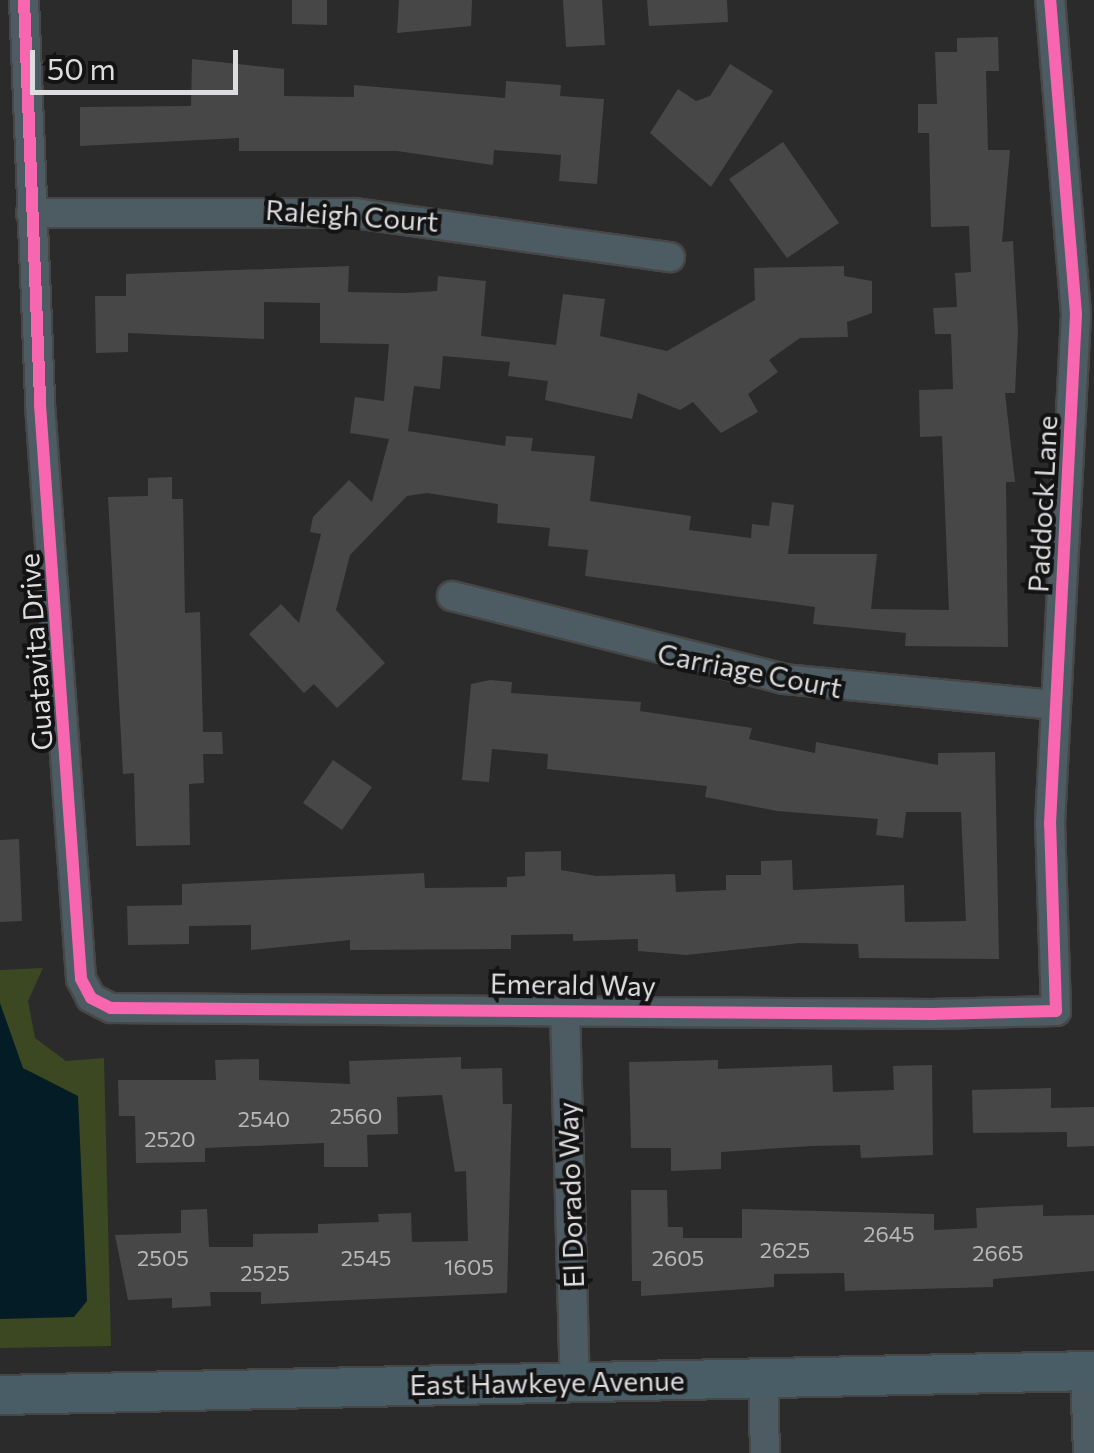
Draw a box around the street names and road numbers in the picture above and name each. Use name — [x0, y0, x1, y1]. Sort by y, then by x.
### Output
street label: Raleigh Court — [264, 192, 440, 238]
street label: Paddock Lane — [1021, 415, 1063, 593]
street label: Guatavita Drive — [11, 552, 59, 752]
street label: Carriage Court — [655, 636, 845, 704]
street label: Emerald Way — [490, 966, 656, 1002]
street label: El Dorado Way — [550, 1101, 590, 1289]
street label: East Hawkeye Avenue — [409, 1363, 685, 1401]

